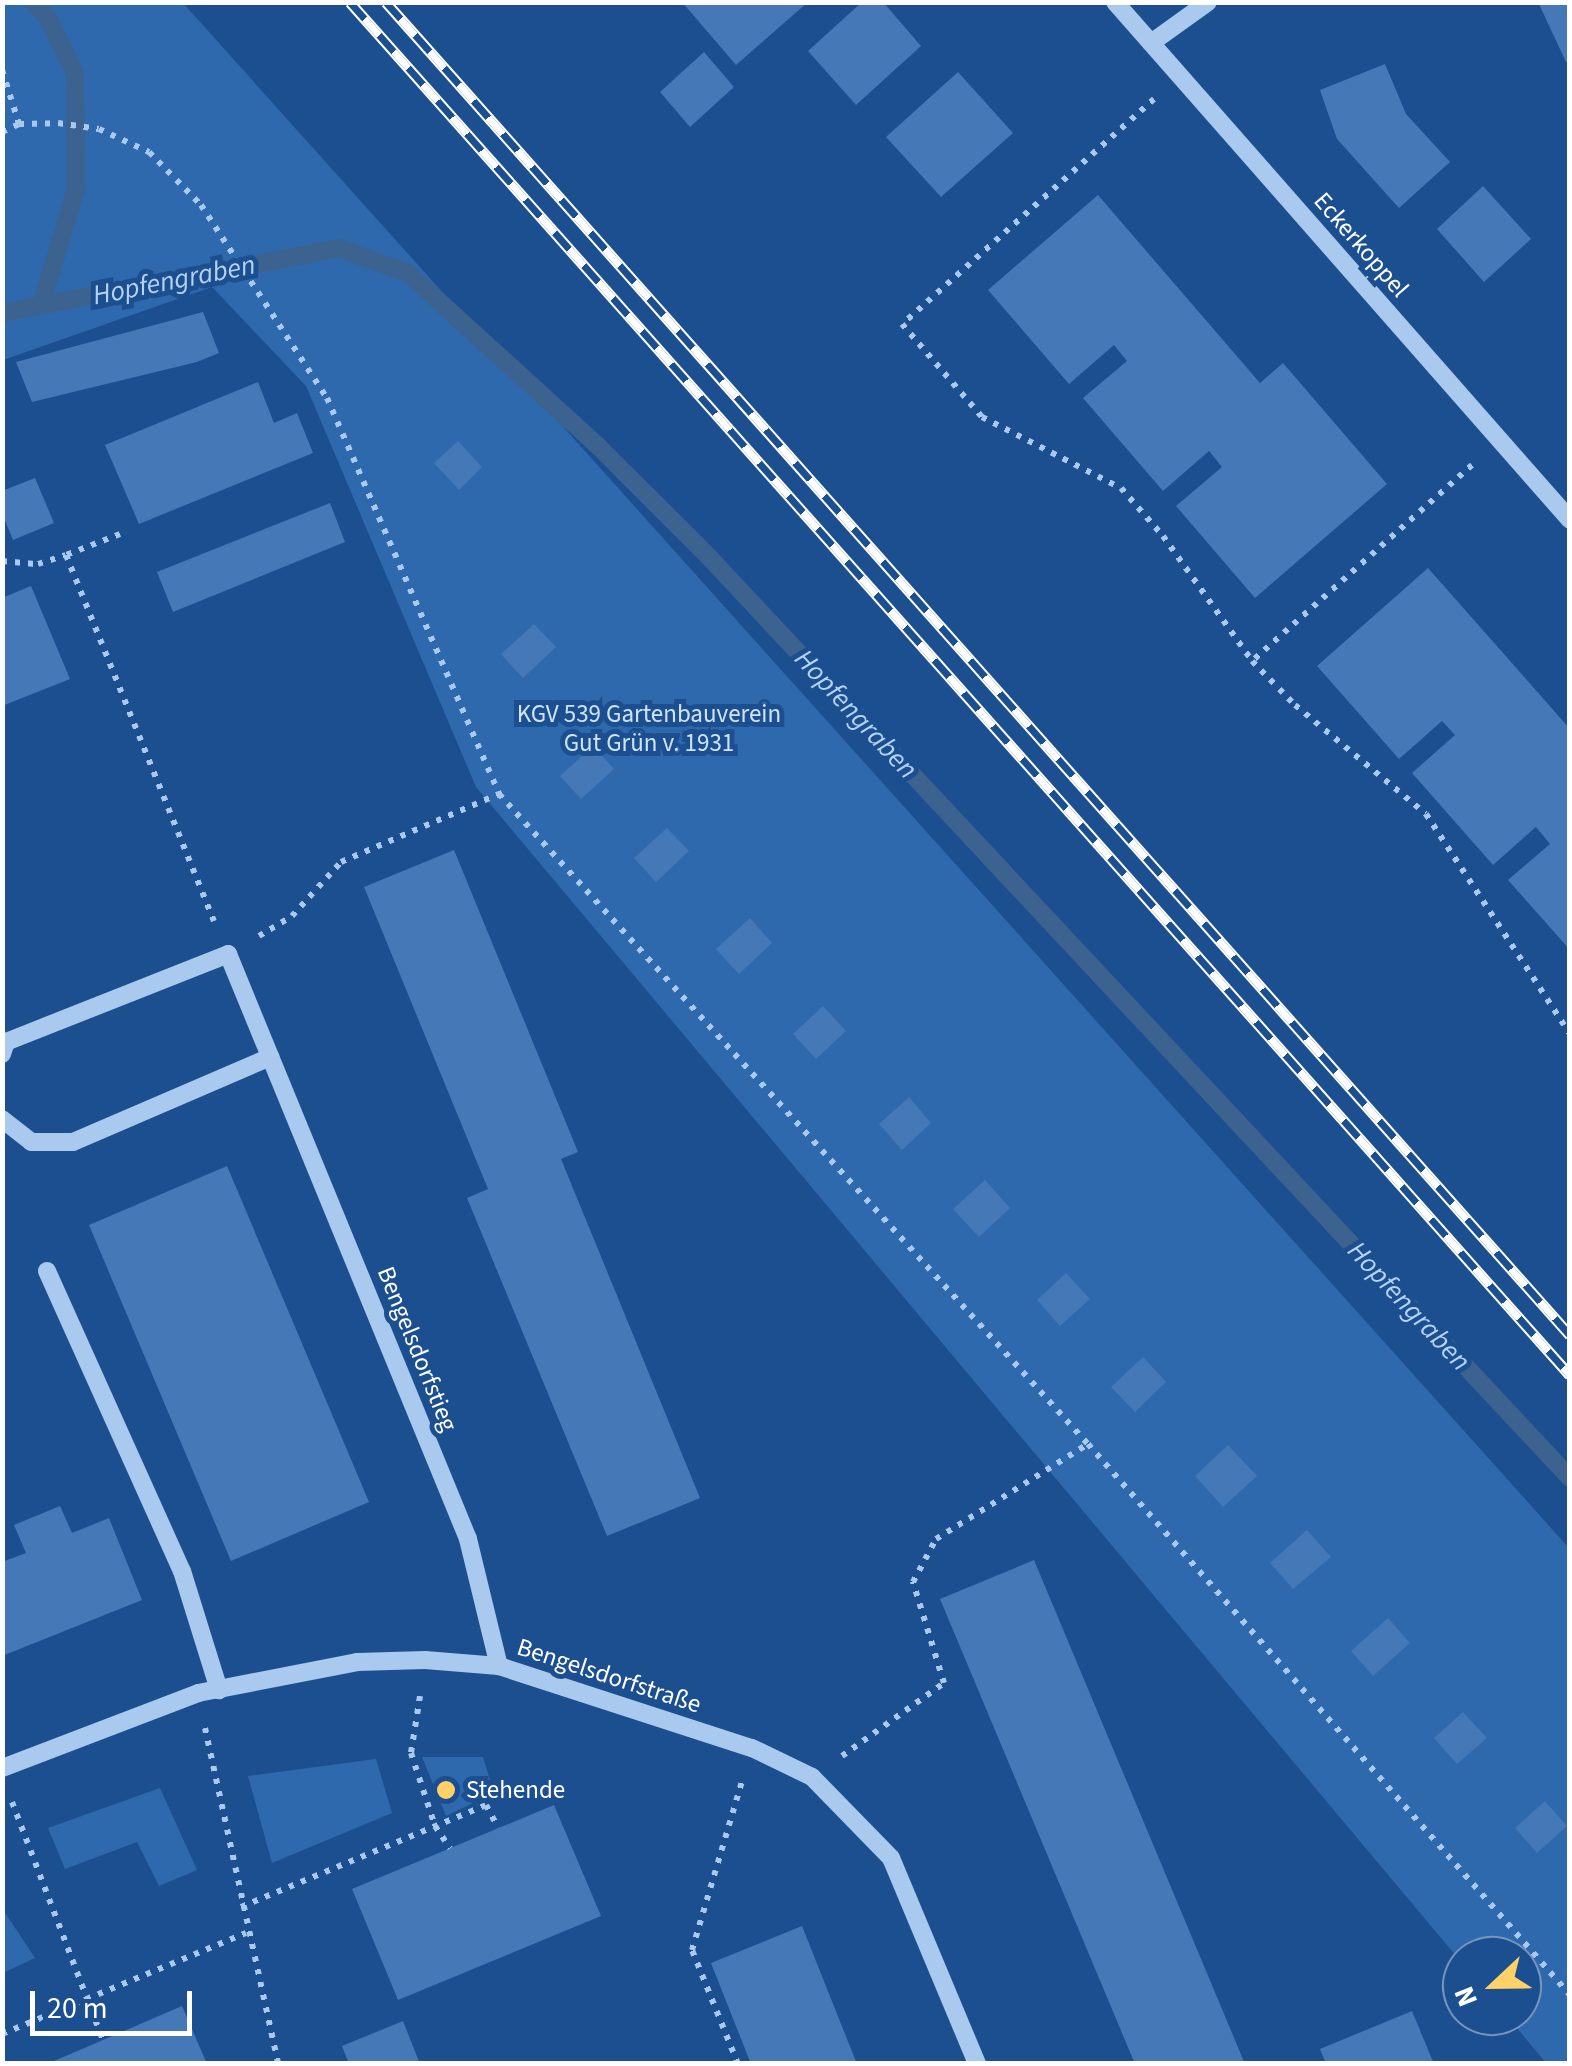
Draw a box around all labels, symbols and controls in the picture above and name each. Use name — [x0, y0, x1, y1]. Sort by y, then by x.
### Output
street label: Eckerkoppel — [1307, 186, 1415, 304]
water label: Hopfengraben — [90, 248, 258, 312]
water label: Hopfengraben — [787, 642, 925, 786]
park label: KGV 539 Gartenbauverein Gut Grün v. 1931 — [517, 700, 781, 759]
water label: Hopfengraben — [1340, 1234, 1478, 1378]
street label: Bengelsdorfstieg — [370, 1262, 464, 1436]
street label: Bengelsdorfstraße — [513, 1632, 705, 1720]
place label: Stehende — [466, 1775, 565, 1805]
marker: Stehende — [435, 1779, 457, 1801]
north arrow — [1442, 1936, 1542, 2036]
scale bar — [35, 1971, 198, 2033]
text: N — [1444, 1980, 1488, 2013]
text: 20 m — [47, 1987, 108, 2030]

